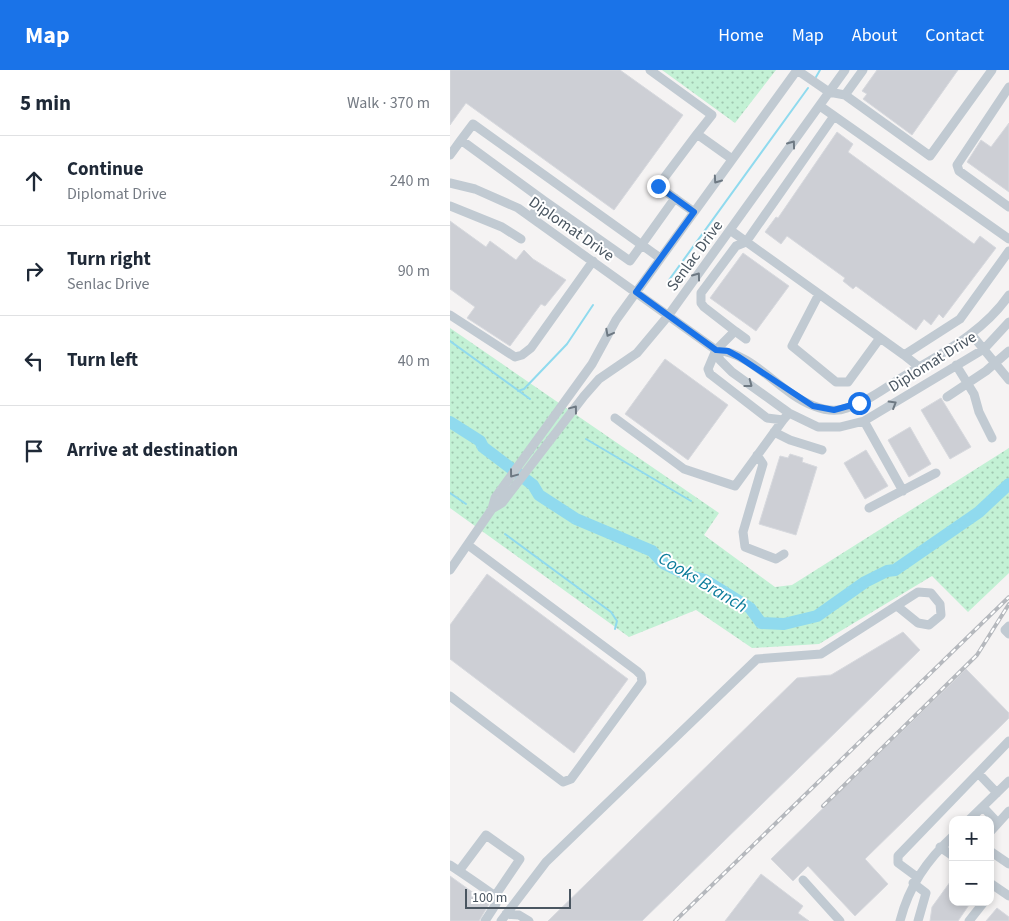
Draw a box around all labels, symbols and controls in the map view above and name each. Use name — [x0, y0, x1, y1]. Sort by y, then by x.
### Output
text: Map — [25, 18, 70, 53]
text: Home — [718, 23, 764, 48]
text: Map — [792, 23, 824, 48]
text: About — [852, 23, 897, 48]
text: Contact — [925, 23, 984, 48]
text: 5 min — [20, 88, 71, 118]
text: Walk · 370 m — [347, 92, 430, 114]
one-way arrow — [786, 140, 795, 150]
text: Continue — [67, 156, 144, 183]
icon: ahead — [20, 167, 48, 195]
text: 240 m — [390, 170, 430, 192]
one-way arrow — [714, 174, 723, 184]
route end — [647, 175, 670, 198]
text: Diplomat Drive — [67, 183, 167, 205]
street label: Diplomat Drive — [524, 191, 619, 266]
street label: Senlac Drive — [662, 216, 728, 295]
text: Turn right — [67, 246, 151, 273]
icon: right — [20, 257, 48, 285]
text: 90 m — [398, 260, 430, 282]
text: Senlac Drive — [67, 273, 150, 295]
one-way arrow — [691, 273, 699, 282]
street label: Diplomat Drive — [884, 326, 981, 398]
one-way arrow — [605, 327, 615, 336]
icon: left — [20, 347, 48, 375]
text: Turn left — [67, 347, 138, 374]
text: 40 m — [398, 350, 430, 372]
one-way arrow — [743, 379, 752, 387]
route start — [848, 392, 871, 415]
one-way arrow — [888, 400, 897, 410]
one-way arrow — [568, 405, 577, 415]
icon: arrive — [20, 437, 48, 465]
text: Arrive at destination — [67, 437, 238, 464]
one-way arrow — [510, 468, 518, 477]
water label: Cooks Branch — [653, 546, 752, 619]
map controls — [949, 816, 994, 906]
button: + — [949, 816, 994, 861]
button: − — [949, 861, 994, 906]
scale bar — [465, 886, 571, 909]
text: 100 m — [472, 888, 507, 908]

